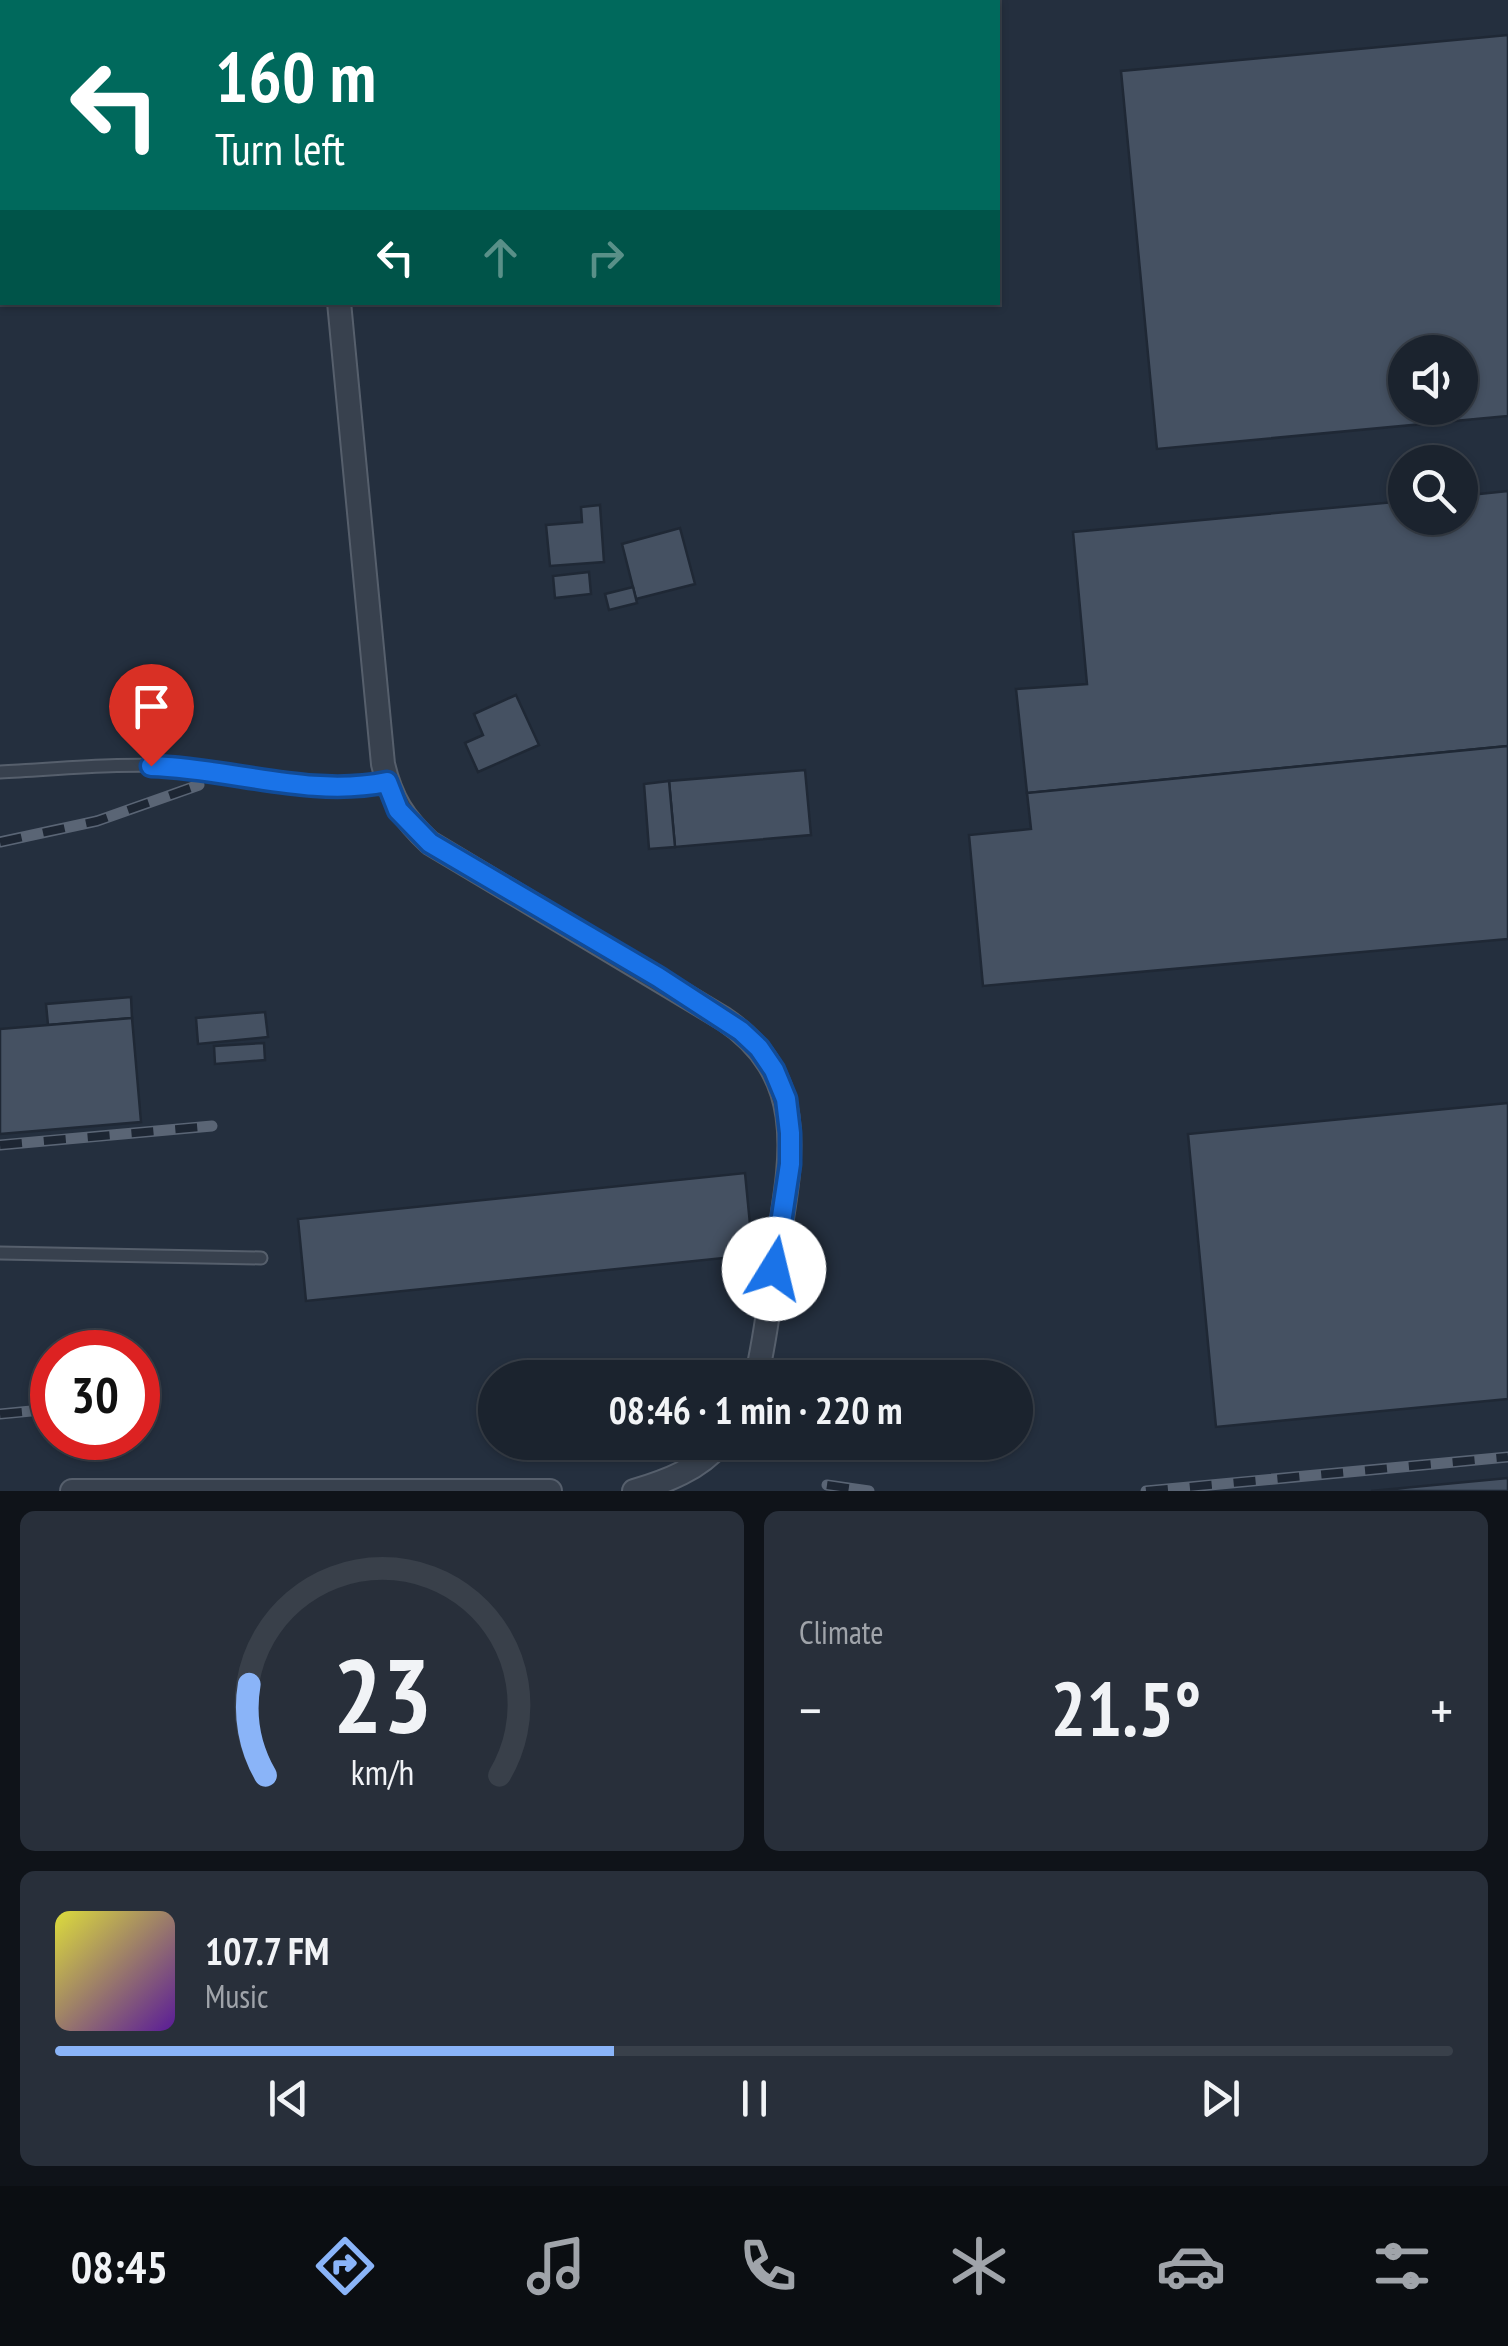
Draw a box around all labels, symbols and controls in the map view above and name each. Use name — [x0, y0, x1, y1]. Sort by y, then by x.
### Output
text: 160 m — [215, 31, 376, 121]
icon: left — [50, 40, 180, 170]
text: Turn left — [215, 119, 345, 177]
icon: left — [368, 230, 423, 285]
icon: ahead — [473, 230, 528, 285]
icon: right — [578, 230, 633, 285]
map controls — [1388, 335, 1478, 535]
button: sound — [1388, 335, 1478, 425]
button: search — [1388, 445, 1478, 535]
pin — [109, 664, 194, 767]
icon: arrive — [124, 679, 179, 734]
position arrow — [722, 1217, 826, 1321]
speed limit sign: 30 — [30, 1330, 160, 1460]
text: 08:46 · 1 min · 220 m — [609, 1385, 902, 1434]
text: Climate — [799, 1611, 883, 1653]
text: 23 — [332, 1627, 432, 1762]
text: 21.5° — [1051, 1660, 1201, 1757]
text: − — [799, 1674, 822, 1745]
text: + — [1430, 1674, 1453, 1745]
text: km/h — [350, 1749, 414, 1795]
text: 107.7 FM — [205, 1926, 329, 1975]
text: Music — [205, 1975, 268, 2017]
icon: previous — [261, 2071, 316, 2126]
icon: pause — [727, 2071, 782, 2126]
icon: next — [1193, 2071, 1248, 2126]
icon: directions — [310, 2231, 380, 2301]
icon: music — [521, 2231, 591, 2301]
icon: phone — [733, 2231, 803, 2301]
icon: climate — [944, 2231, 1014, 2301]
icon: car — [1156, 2231, 1226, 2301]
icon: filters — [1367, 2231, 1437, 2301]
text: 08:45 — [71, 2237, 168, 2295]

